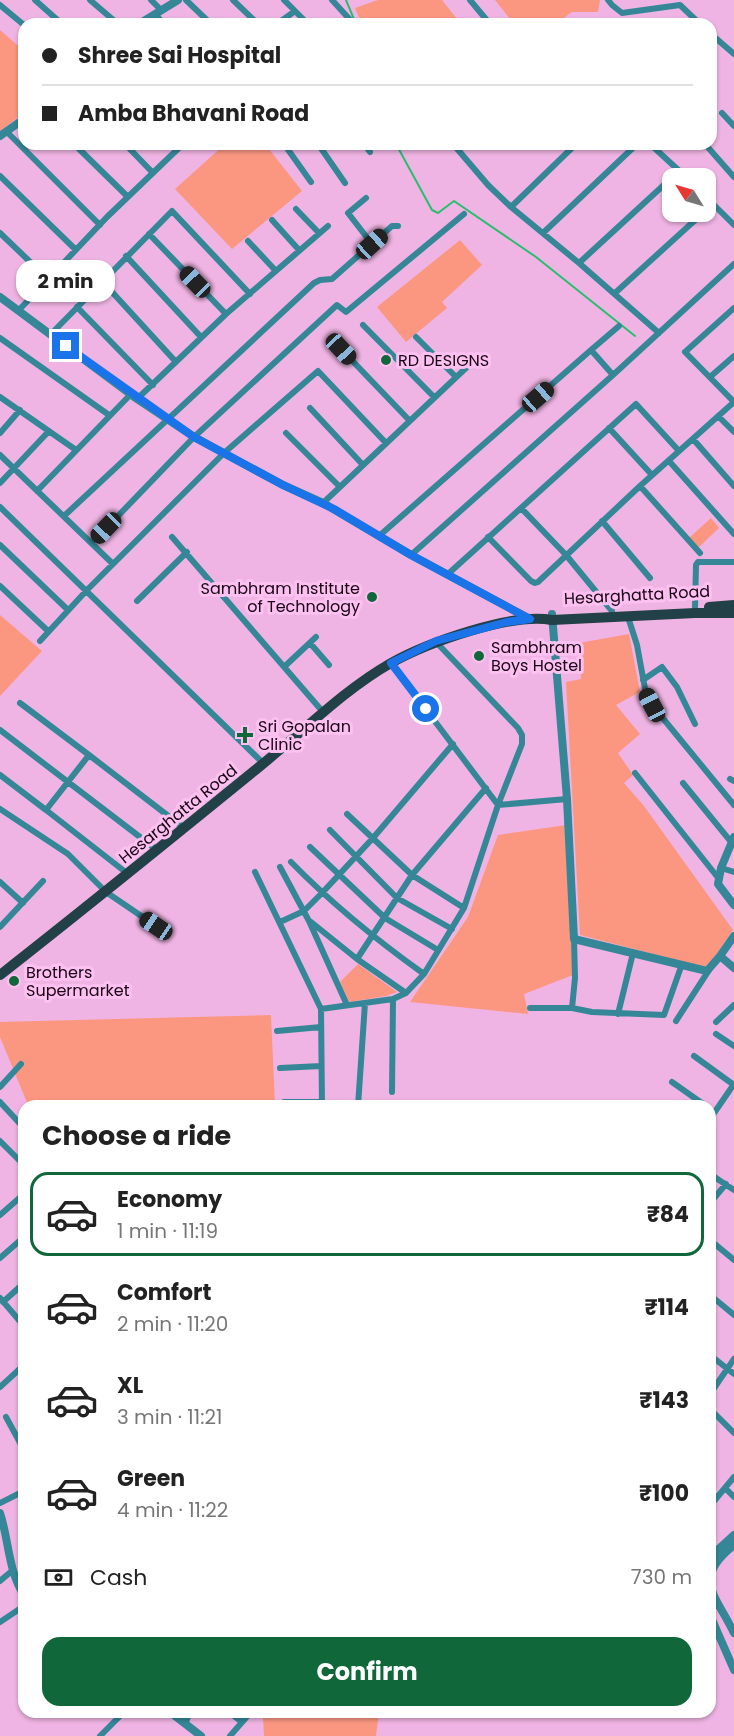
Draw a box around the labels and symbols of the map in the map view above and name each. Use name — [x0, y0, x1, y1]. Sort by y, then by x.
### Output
north arrow — [662, 168, 716, 222]
car — [353, 225, 391, 263]
callout: 2 min — [16, 259, 116, 301]
car — [176, 263, 214, 301]
car — [322, 330, 360, 368]
route end — [52, 332, 79, 359]
place label: RD DESIGNS — [398, 349, 489, 372]
marker: RD DESIGNS — [379, 353, 393, 367]
car — [519, 378, 557, 416]
car — [87, 509, 125, 547]
place label: Sambhram Institute of Technology — [201, 577, 360, 618]
street label: Hesarghatta Road — [563, 580, 711, 610]
marker: Sambhram Institute of Technology — [365, 590, 379, 604]
place label: Sambhram Boys Hostel — [491, 636, 582, 677]
marker: Sambhram Boys Hostel — [472, 649, 486, 663]
car — [636, 685, 668, 725]
route start — [412, 695, 439, 722]
place label: Sri Gopalan Clinic — [258, 715, 351, 756]
marker: Sri Gopalan Clinic — [236, 726, 254, 744]
street label: Hesarghatta Road — [114, 759, 242, 869]
car — [136, 908, 176, 944]
place label: Brothers Supermarket — [26, 961, 130, 1002]
marker: Brothers Supermarket — [7, 974, 21, 988]

